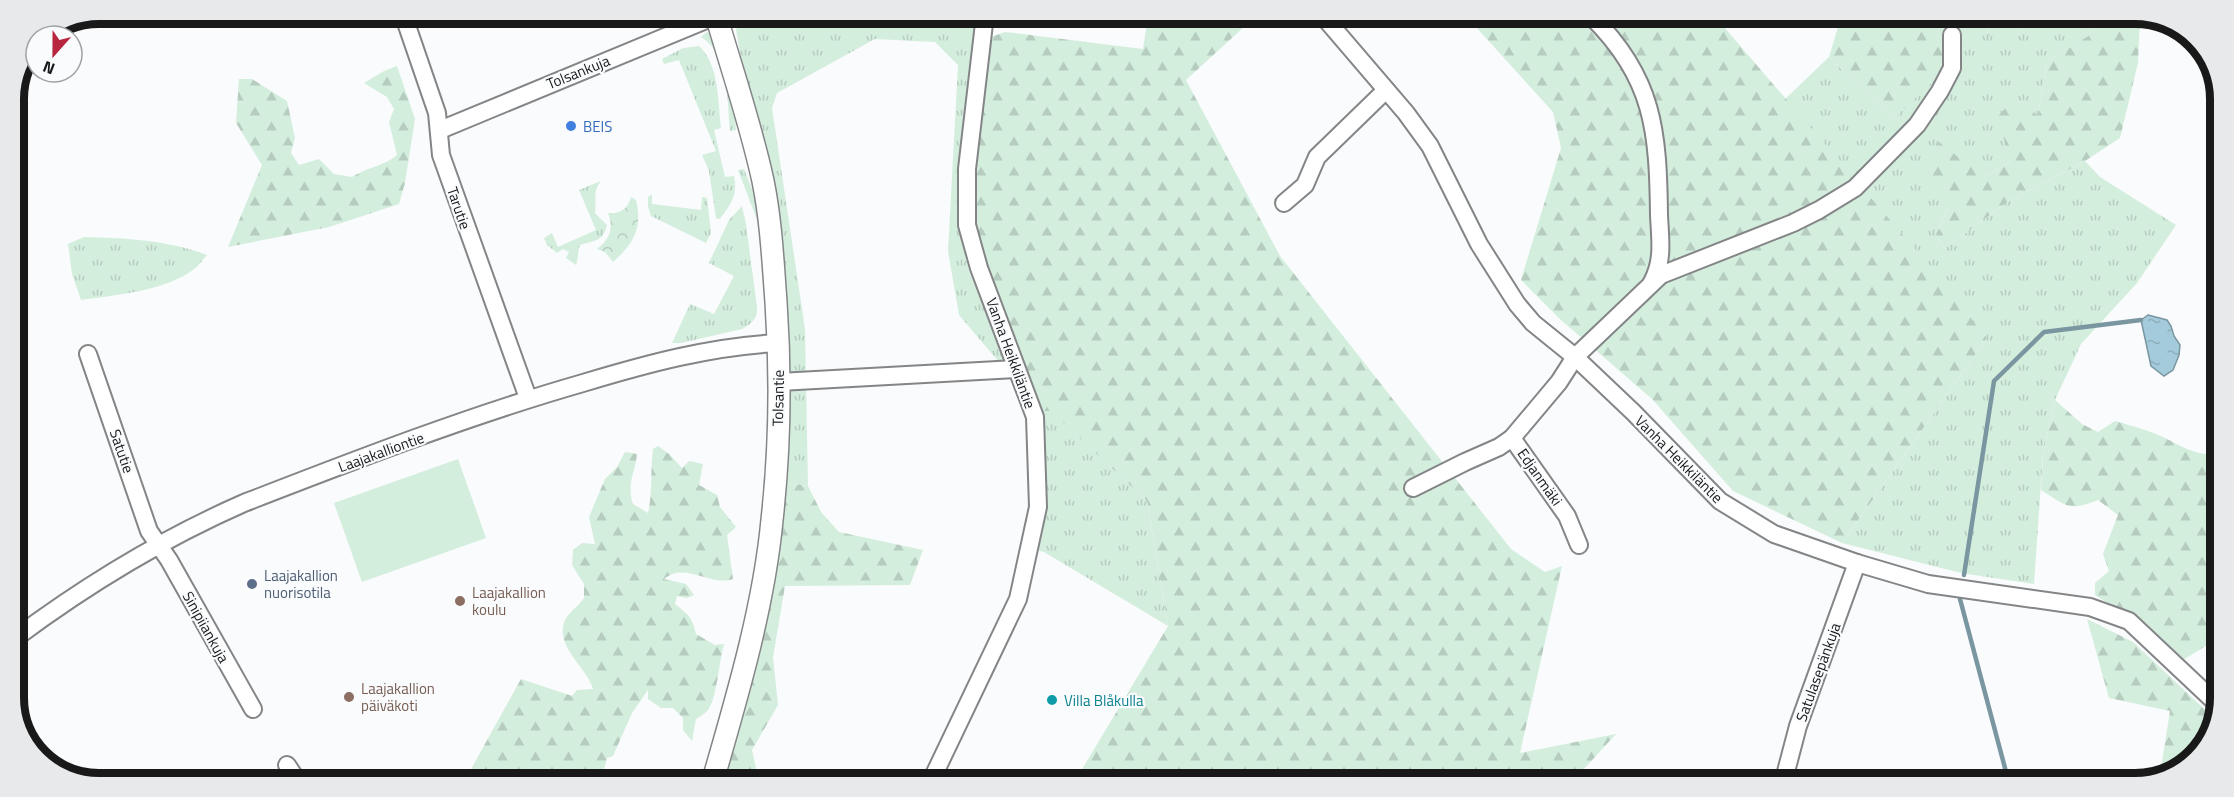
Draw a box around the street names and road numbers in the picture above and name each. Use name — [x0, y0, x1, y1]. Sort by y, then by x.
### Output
street label: Tolsankuja — [543, 49, 614, 95]
street label: Tarutie — [441, 184, 477, 232]
street label: Vanha Heikkiläntie — [980, 294, 1042, 412]
street label: Tolsantie — [766, 370, 790, 426]
street label: Vanha Heikkiläntie — [1630, 410, 1728, 508]
street label: Satutie — [104, 426, 140, 476]
street label: Laajakalliontie — [335, 426, 427, 478]
street label: Edjanmäki — [1512, 444, 1568, 510]
street label: Sinipiiankuja — [177, 587, 235, 667]
street label: Satulasepänkuja — [1789, 619, 1847, 725]

